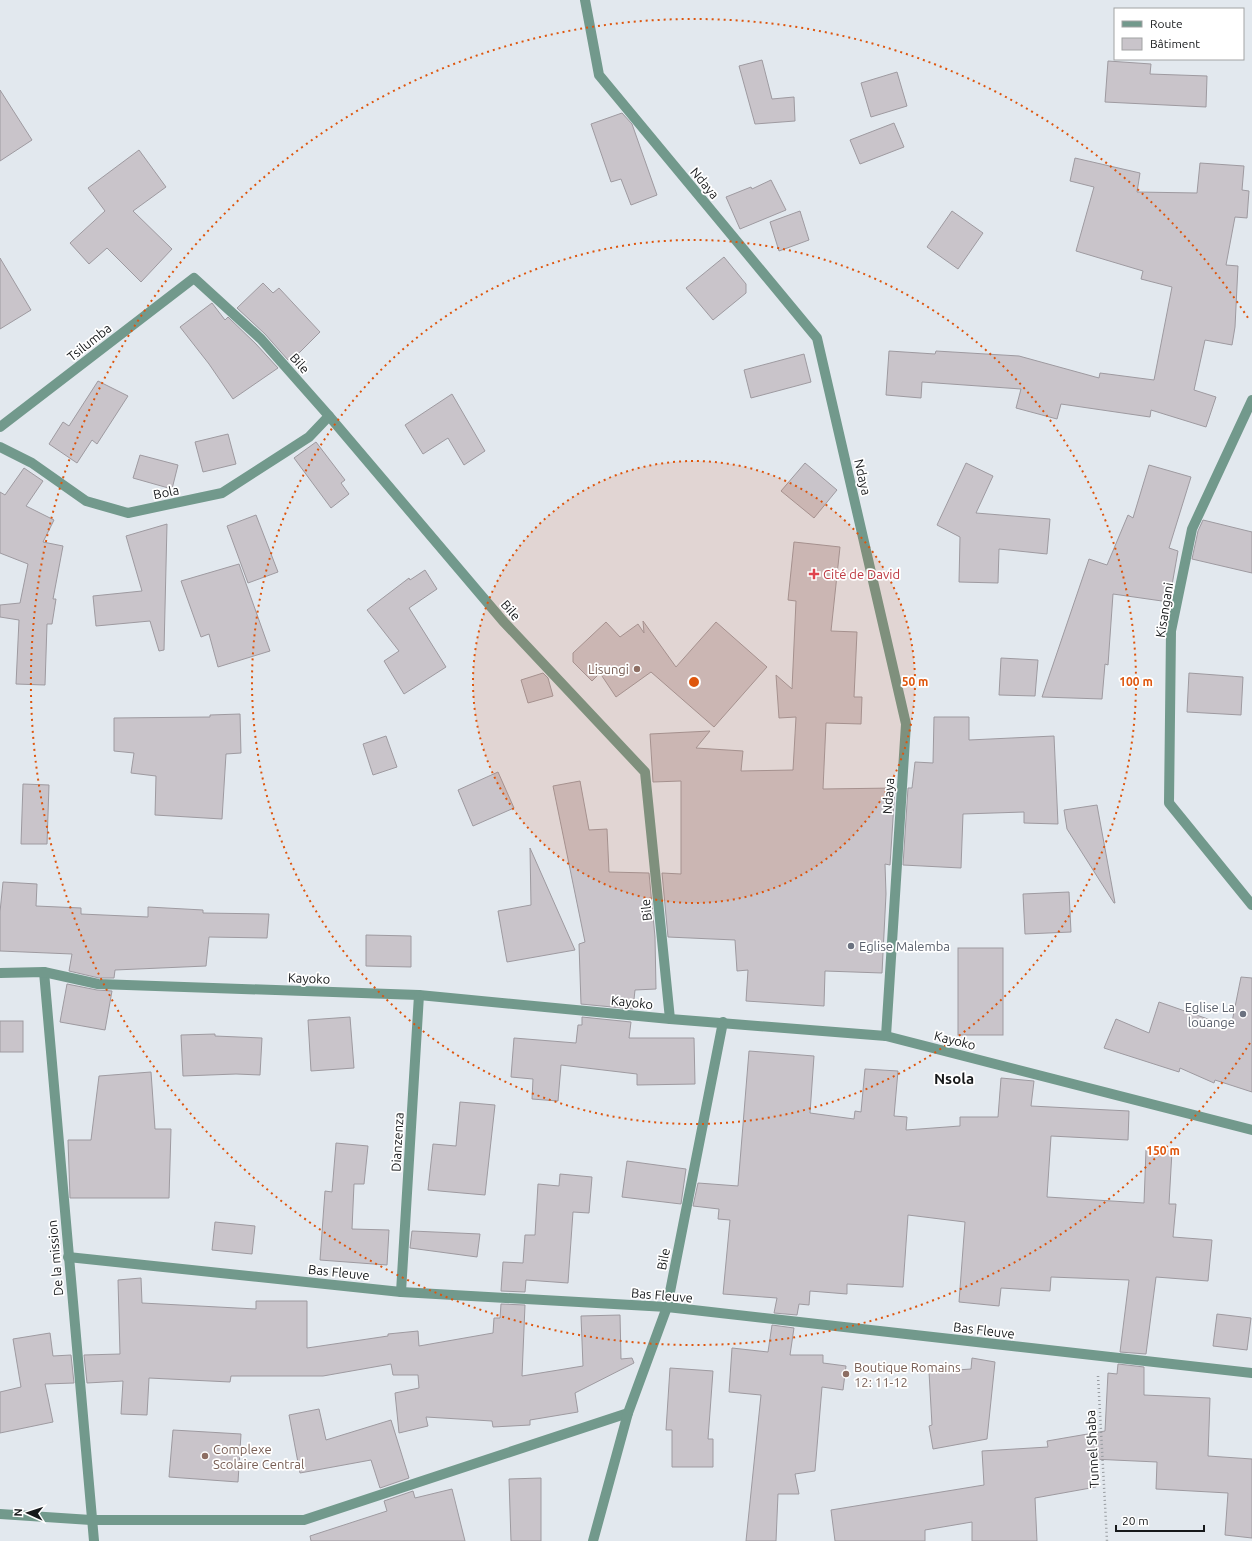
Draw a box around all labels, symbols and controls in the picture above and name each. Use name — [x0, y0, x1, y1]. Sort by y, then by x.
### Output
legend — [1114, 8, 1244, 60]
text: Route — [1150, 17, 1183, 30]
text: Bâtiment — [1150, 37, 1200, 50]
street label: Ndaya — [688, 165, 722, 201]
street label: Tsilumba — [64, 321, 114, 363]
street label: Bile — [287, 350, 313, 376]
street label: Ndaya — [852, 458, 874, 496]
street label: Bola — [152, 482, 180, 502]
place label: Cité de David — [823, 567, 900, 581]
marker: Cité de David — [808, 568, 820, 580]
street label: Kisangani — [1153, 581, 1175, 639]
street label: Bile — [499, 597, 523, 623]
place label: Lisungi — [588, 662, 629, 676]
marker: Lisungi — [632, 664, 642, 674]
centre of rings — [687, 675, 701, 689]
text: 50 m — [902, 675, 928, 688]
text: 100 m — [1119, 675, 1153, 688]
street label: Ndaya — [880, 777, 896, 815]
street label: Bile — [638, 898, 654, 922]
place label: Eglise Malemba — [859, 939, 950, 953]
marker: Eglise Malemba — [846, 941, 856, 951]
street label: Kayoko — [288, 970, 330, 986]
street label: Kayoko — [610, 993, 654, 1011]
place label: Eglise La louange — [1185, 1000, 1235, 1029]
marker: Eglise La louange — [1238, 1009, 1248, 1019]
street label: Kayoko — [933, 1028, 977, 1052]
district label: Nsola — [934, 1070, 974, 1087]
street label: Dianzenza — [388, 1112, 406, 1172]
text: 150 m — [1146, 1144, 1180, 1157]
street label: De la mission — [45, 1219, 65, 1297]
street label: Bile — [654, 1247, 672, 1271]
street label: Bas Fleuve — [308, 1262, 370, 1282]
street label: Bas Fleuve — [631, 1285, 693, 1305]
street label: Bas Fleuve — [952, 1319, 1016, 1341]
place label: Boutique Romains 12: 11-12 — [854, 1360, 961, 1389]
marker: Boutique Romains 12: 11-12 — [841, 1369, 851, 1379]
street label: Tunnel Shaba — [1083, 1410, 1101, 1488]
place label: Complexe Scolaire Central — [213, 1442, 305, 1471]
marker: Complexe Scolaire Central — [200, 1451, 210, 1461]
north arrow — [8, 1493, 48, 1533]
scale bar — [1116, 1507, 1204, 1533]
text: N — [12, 1508, 24, 1517]
text: 20 m — [1122, 1514, 1149, 1527]

